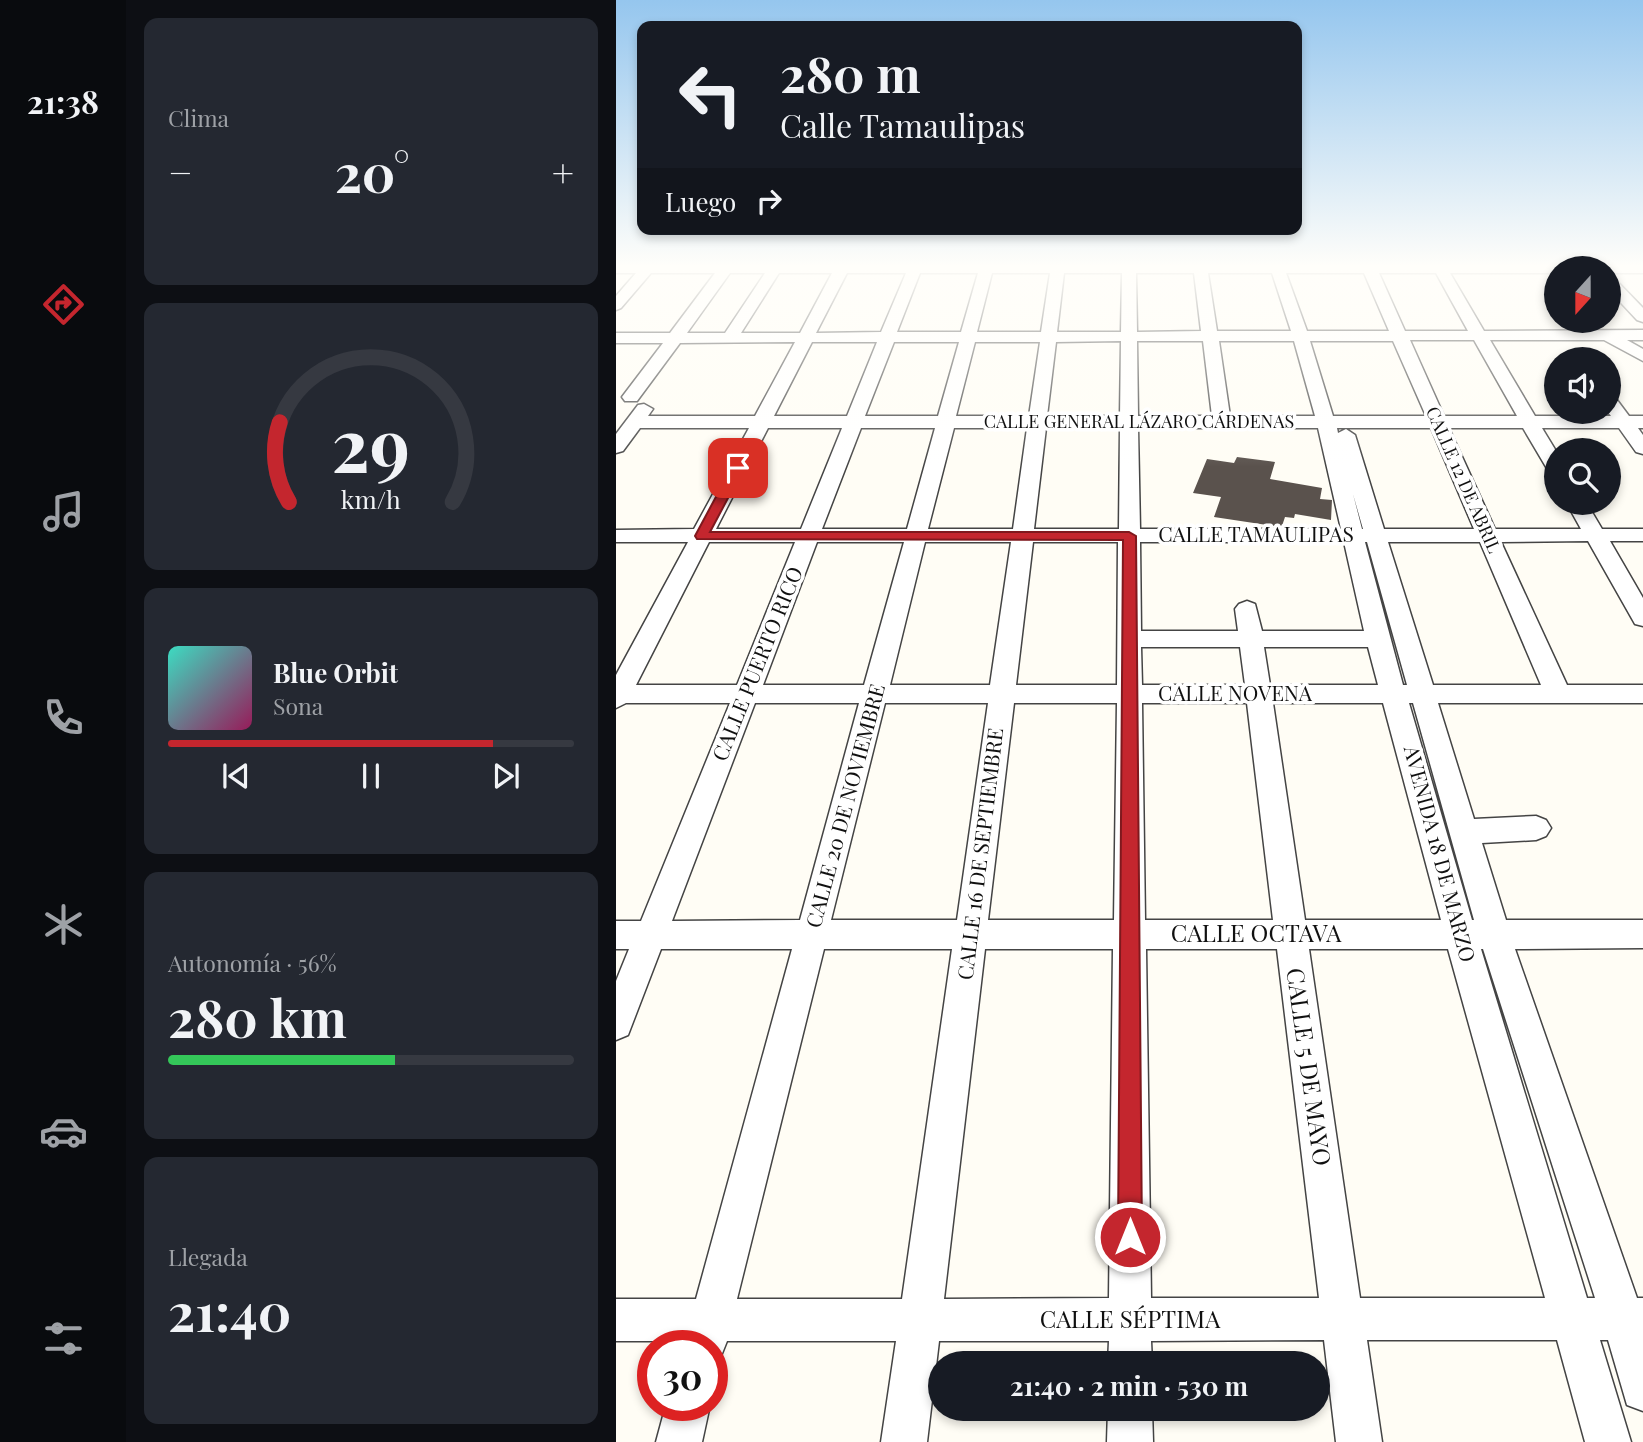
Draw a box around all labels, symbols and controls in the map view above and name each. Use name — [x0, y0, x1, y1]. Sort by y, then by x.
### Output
text: 280 m — [780, 40, 920, 105]
icon: left — [665, 49, 756, 140]
text: 21:38 — [27, 79, 99, 122]
text: Clima — [168, 102, 229, 133]
text: Calle Tamaulipas — [780, 103, 1025, 146]
text: 20° — [335, 137, 410, 206]
text: − — [168, 146, 193, 197]
text: + — [552, 146, 574, 197]
icon: right — [750, 182, 788, 220]
text: Luego — [665, 184, 736, 219]
north arrow — [1544, 256, 1620, 332]
map controls — [1544, 256, 1621, 515]
icon: directions — [39, 280, 88, 329]
button: sound — [1544, 347, 1621, 424]
text: 29 — [332, 394, 410, 491]
street label: CALLE 12 DE ABRIL — [1421, 403, 1507, 557]
street label: CALLE GENERAL LÁZARO CÁRDENAS — [984, 409, 1294, 433]
pin — [708, 438, 768, 498]
button: search — [1544, 438, 1621, 515]
icon: arrive — [719, 449, 757, 487]
text: km/h — [341, 482, 401, 515]
icon: music — [39, 487, 88, 536]
street label: CALLE TAMAULIPAS — [1158, 519, 1354, 547]
street label: CALLE PUERTO RICO — [704, 562, 808, 765]
text: Blue Orbit — [273, 655, 398, 690]
street label: CALLE NOVENA — [1158, 678, 1313, 706]
street label: CALLE 20 DE NOVIEMBRE — [798, 680, 890, 931]
text: Sona — [273, 690, 323, 721]
icon: phone — [39, 693, 88, 742]
street label: CALLE 16 DE SEPTIEMBRE — [950, 726, 1008, 981]
street label: AVENIDA 18 DE MARZO — [1398, 741, 1483, 965]
icon: previous — [217, 757, 255, 795]
icon: pause — [352, 757, 390, 795]
icon: next — [487, 757, 525, 795]
icon: climate — [39, 900, 88, 949]
street label: CALLE OCTAVA — [1171, 916, 1342, 948]
text: Autonomía · 56% — [168, 947, 337, 978]
street label: CALLE 5 DE MAYO — [1280, 966, 1340, 1168]
text: 280 km — [168, 982, 347, 1051]
icon: car — [39, 1107, 88, 1156]
position arrow — [1093, 1200, 1167, 1274]
text: Llegada — [168, 1241, 248, 1272]
text: 21:40 — [168, 1276, 291, 1345]
street label: CALLE SÉPTIMA — [1040, 1302, 1221, 1334]
icon: filters — [39, 1314, 88, 1363]
speed limit sign: 30 — [637, 1330, 728, 1421]
text: 21:40 · 2 min · 530 m — [1010, 1368, 1248, 1403]

